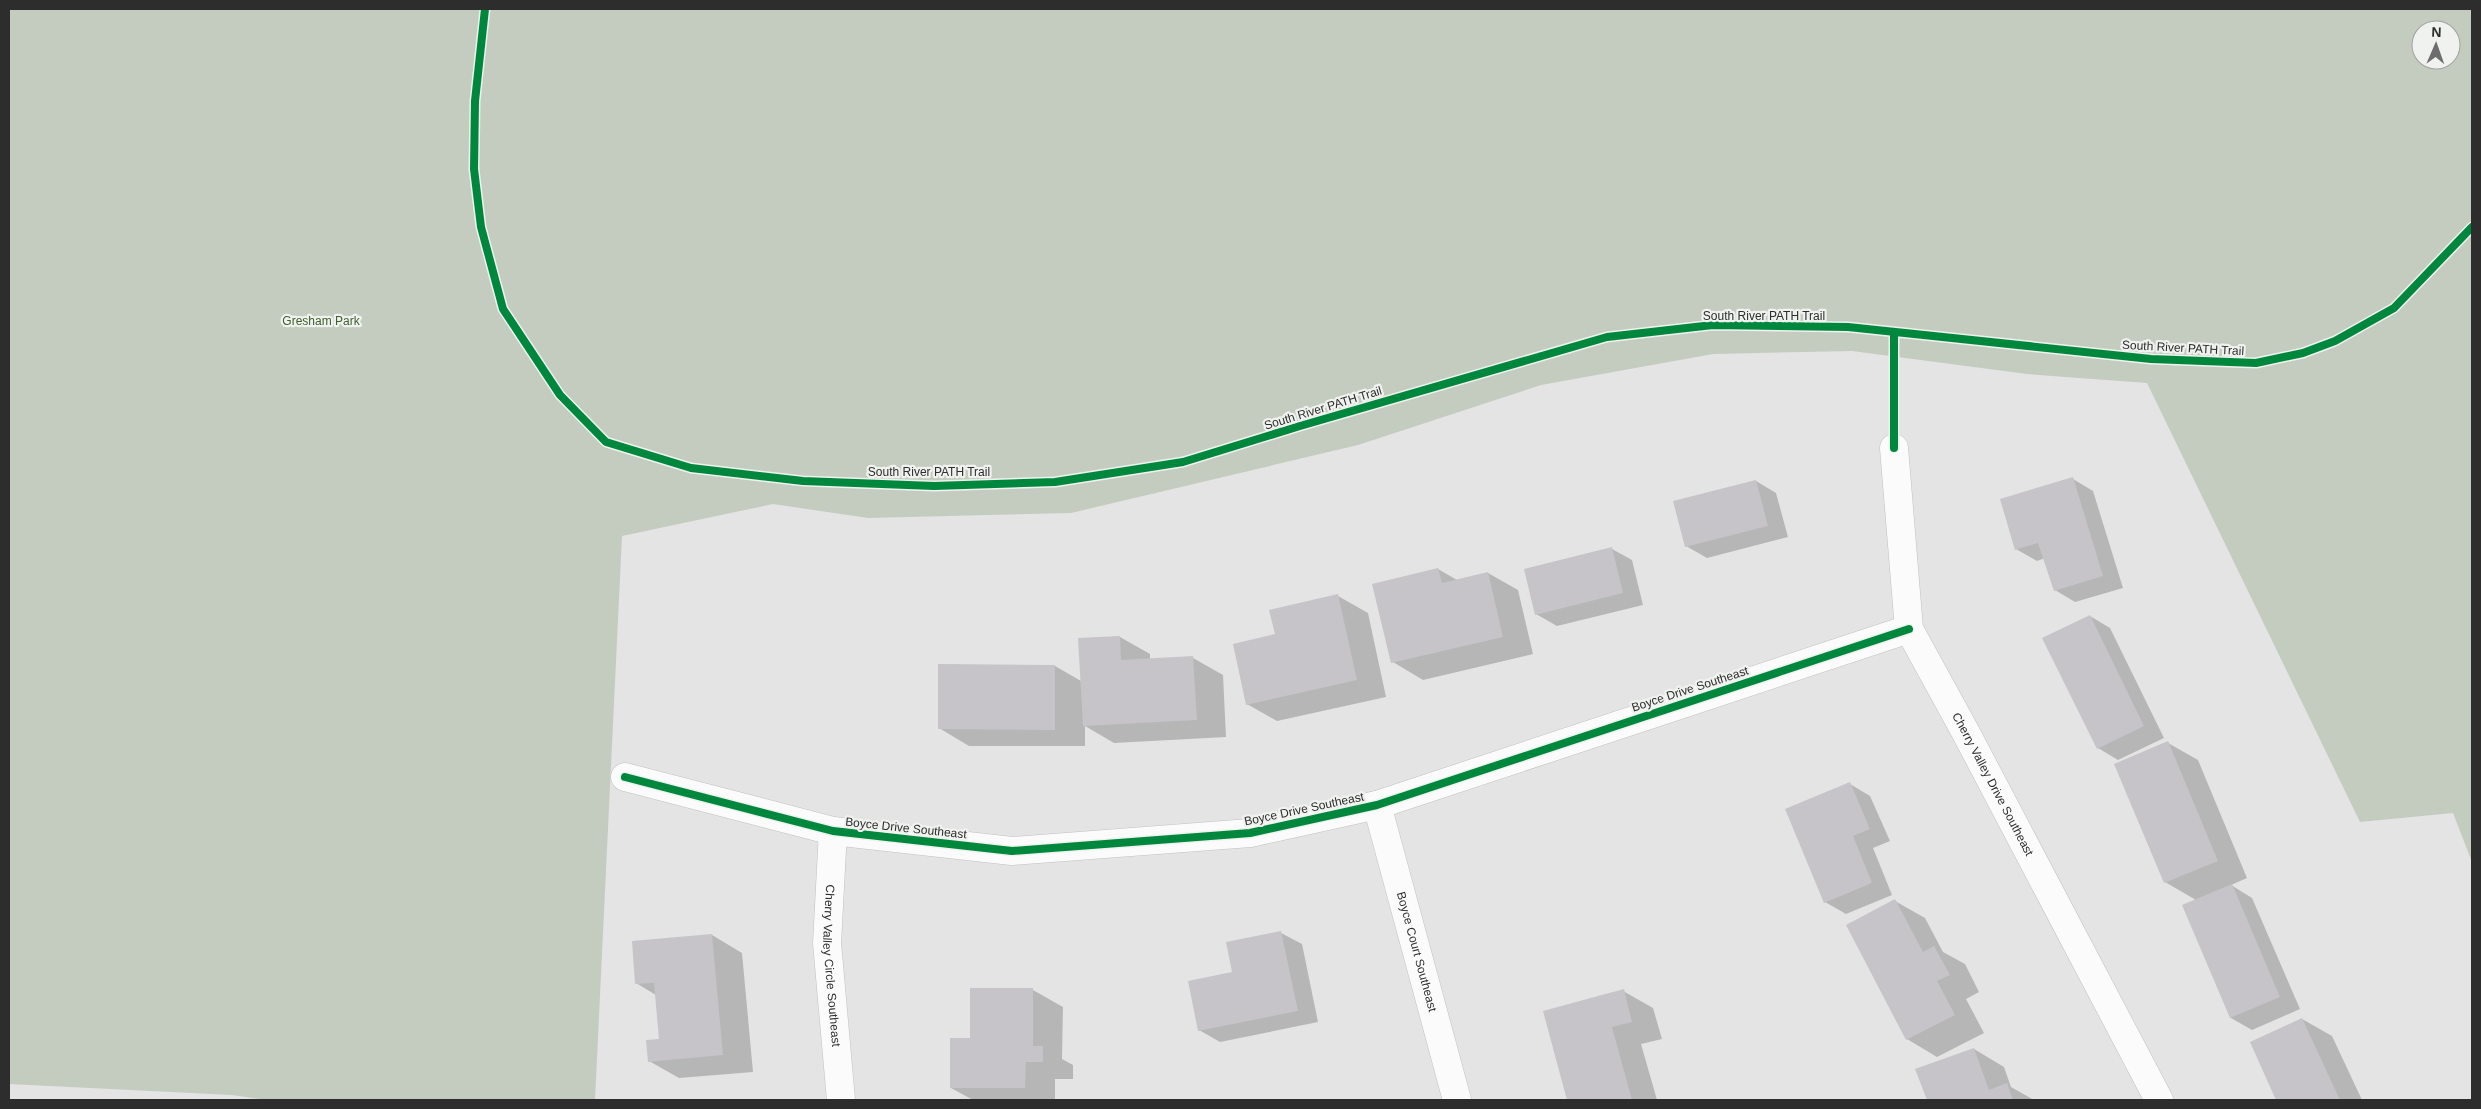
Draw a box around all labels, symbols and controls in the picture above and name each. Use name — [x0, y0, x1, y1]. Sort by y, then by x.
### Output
north arrow — [2411, 20, 2461, 70]
text: N — [2431, 24, 2442, 40]
street label: South River PATH Trail — [1703, 309, 1825, 323]
park label: Gresham Park — [282, 314, 361, 328]
street label: South River PATH Trail — [2122, 338, 2244, 358]
street label: South River PATH Trail — [1262, 383, 1384, 433]
street label: South River PATH Trail — [868, 465, 990, 479]
street label: Boyce Drive Southeast — [1630, 663, 1751, 715]
street label: Cherry Valley Drive Southeast — [1949, 710, 2037, 859]
street label: Boyce Drive Southeast — [1243, 789, 1366, 829]
street label: Boyce Drive Southeast — [845, 815, 968, 841]
street label: Cherry Valley Circle Southeast — [820, 884, 843, 1048]
street label: Boyce Court Southeast — [1394, 890, 1440, 1014]

